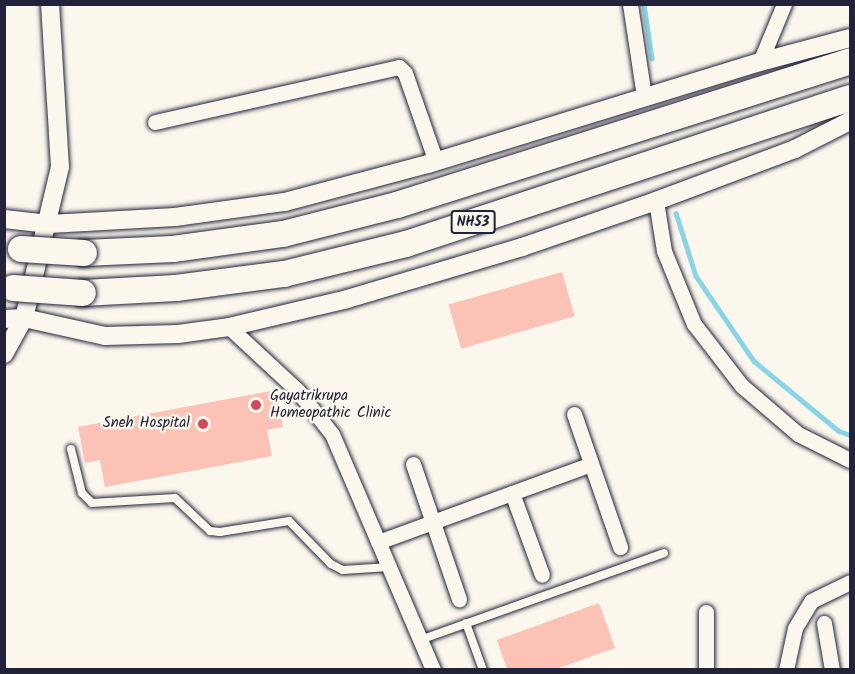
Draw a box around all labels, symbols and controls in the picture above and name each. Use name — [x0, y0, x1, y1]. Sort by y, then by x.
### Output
road number: NH53 — [450, 211, 496, 233]
place label: Gayatrikrupa Homeopathic Clinic — [270, 387, 391, 422]
marker: Gayatrikrupa Homeopathic Clinic — [247, 396, 265, 414]
place label: Sneh Hospital — [103, 415, 190, 433]
marker: Sneh Hospital — [194, 415, 212, 433]

